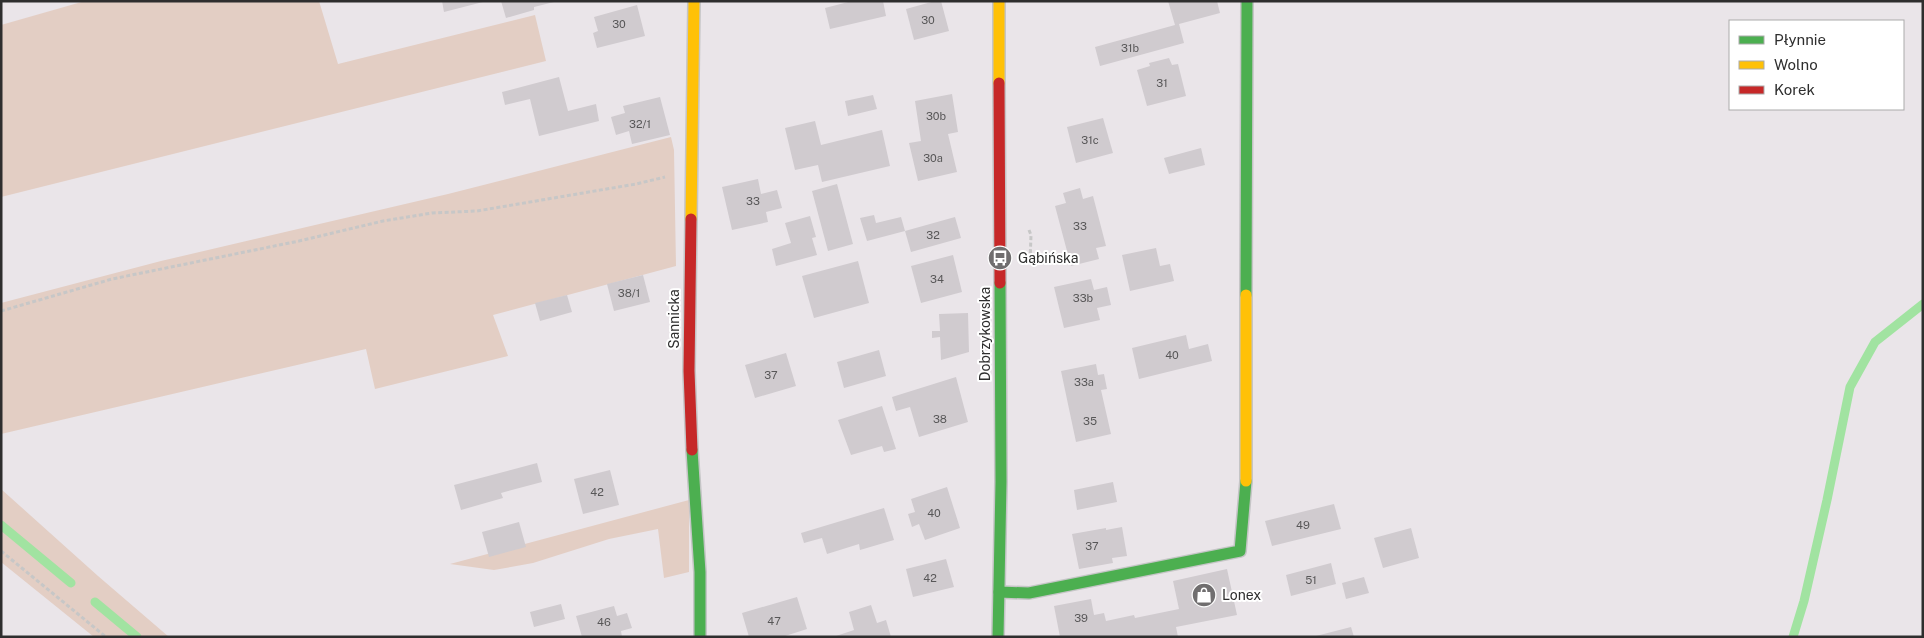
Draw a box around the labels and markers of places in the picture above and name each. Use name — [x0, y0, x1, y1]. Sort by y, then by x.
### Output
bus stop icon: Gąbińska — [987, 245, 1013, 271]
place label: Gąbińska — [1018, 250, 1078, 266]
shop icon: Lonex — [1191, 582, 1217, 608]
place label: Lonex — [1222, 587, 1261, 603]

